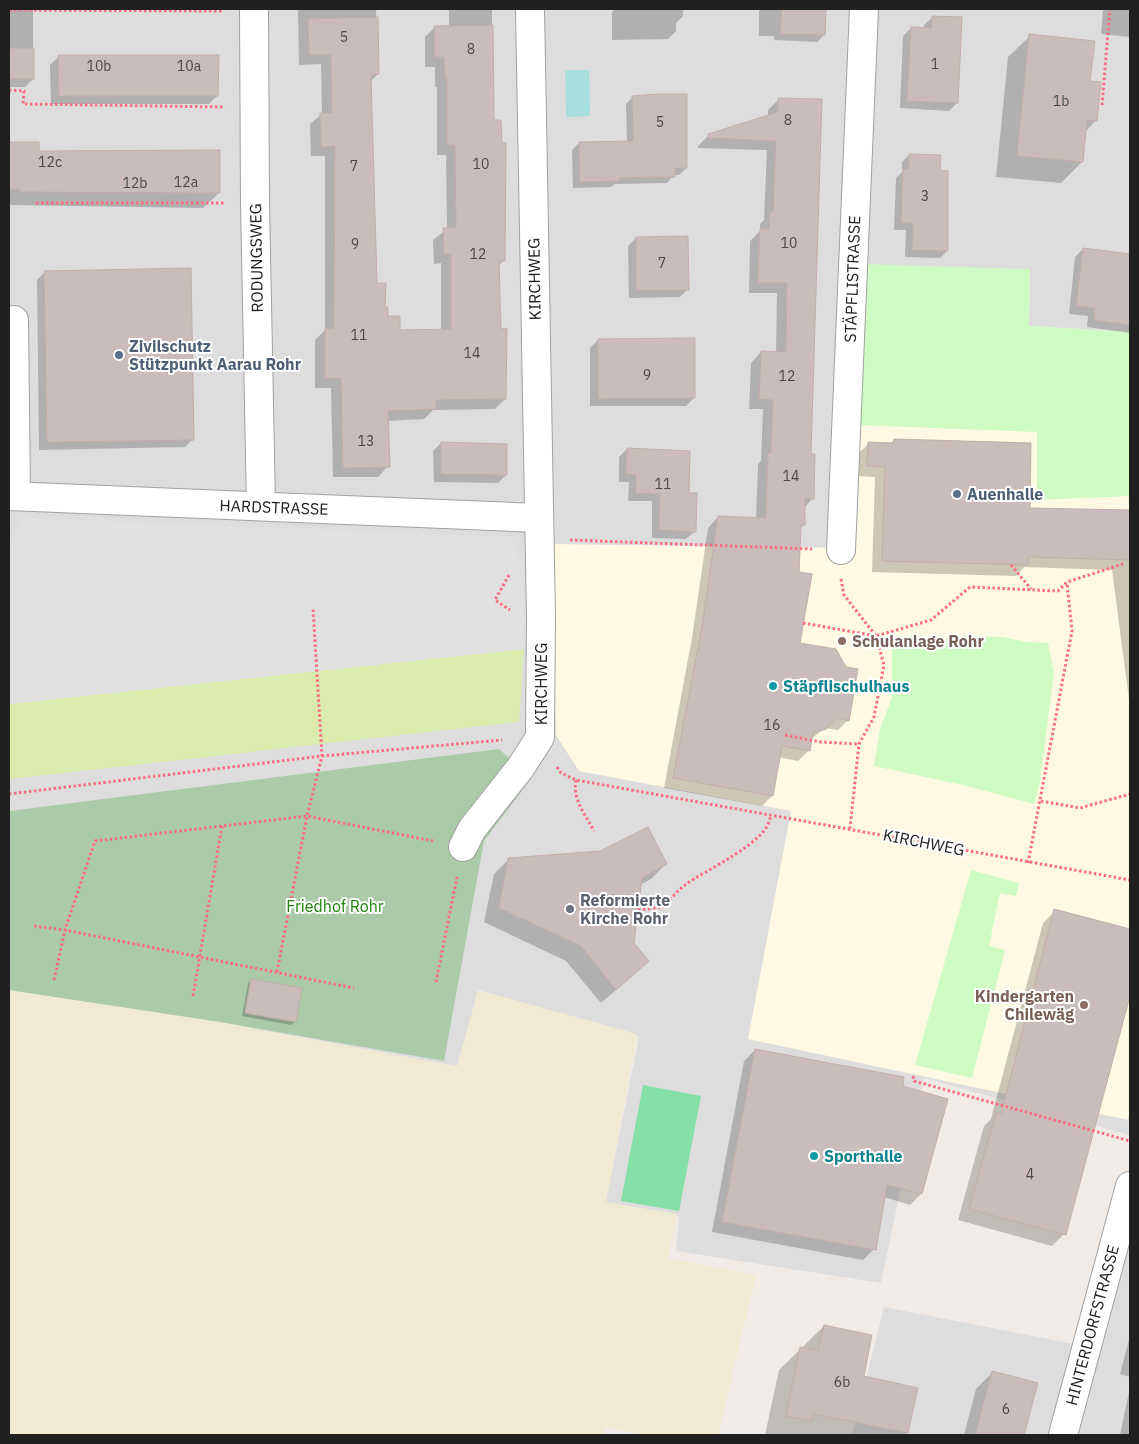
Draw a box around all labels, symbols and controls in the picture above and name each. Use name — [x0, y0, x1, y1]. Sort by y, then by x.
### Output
house number: 5 — [340, 28, 348, 46]
house number: 8 — [467, 40, 475, 58]
house number: 1 — [931, 55, 939, 73]
house number: 10b — [87, 57, 111, 75]
house number: 10a — [177, 57, 202, 75]
house number: 1b — [1053, 92, 1069, 110]
house number: 8 — [784, 111, 792, 129]
house number: 5 — [656, 113, 664, 131]
house number: 12c — [38, 153, 62, 171]
house number: 10 — [473, 155, 489, 173]
house number: 7 — [350, 157, 358, 175]
house number: 12a — [174, 173, 199, 191]
house number: 12b — [123, 174, 147, 192]
house number: 3 — [921, 187, 929, 205]
street label: RODUNGSWEG — [245, 203, 267, 313]
street label: STÄPFLISTRASSE — [840, 215, 864, 343]
house number: 10 — [781, 234, 797, 252]
house number: 9 — [351, 235, 359, 253]
street label: KIRCHWEG — [523, 238, 545, 320]
house number: 12 — [470, 245, 486, 263]
house number: 7 — [658, 254, 666, 272]
house number: 11 — [351, 326, 367, 344]
place label: Zivilschutz Stützpunkt Aarau Rohr — [129, 336, 302, 374]
house number: 14 — [464, 344, 480, 362]
marker: Zivilschutz Stützpunkt Aarau Rohr — [113, 349, 125, 361]
house number: 9 — [643, 366, 651, 384]
house number: 12 — [779, 367, 795, 385]
house number: 13 — [358, 432, 374, 450]
house number: 14 — [783, 467, 799, 485]
house number: 11 — [655, 475, 671, 493]
place label: Auenhalle — [967, 484, 1043, 504]
marker: Auenhalle — [951, 488, 963, 500]
street label: HARDSTRASSE — [219, 495, 329, 519]
place label: Schulanlage Rohr — [852, 631, 984, 651]
marker: Schulanlage Rohr — [836, 635, 848, 647]
street label: KIRCHWEG — [531, 643, 551, 725]
place label: Stäpflischulhaus — [783, 676, 909, 696]
marker: Stäpflischulhaus — [767, 680, 779, 692]
house number: 16 — [764, 716, 780, 734]
street label: KIRCHWEG — [882, 824, 966, 860]
place label: Reformierte Kirche Rohr — [580, 890, 670, 928]
park label: Friedhof Rohr — [286, 896, 384, 916]
marker: Reformierte Kirche Rohr — [564, 903, 576, 915]
place label: Kindergarten Chilewäg — [975, 986, 1074, 1024]
marker: Kindergarten Chilewäg — [1078, 999, 1090, 1011]
place label: Sporthalle — [824, 1146, 903, 1166]
marker: Sporthalle — [808, 1150, 820, 1162]
house number: 4 — [1026, 1165, 1034, 1183]
street label: HINTERDORFSTRASSE — [1061, 1242, 1123, 1408]
house number: 6b — [834, 1373, 850, 1391]
house number: 6 — [1002, 1400, 1010, 1418]

